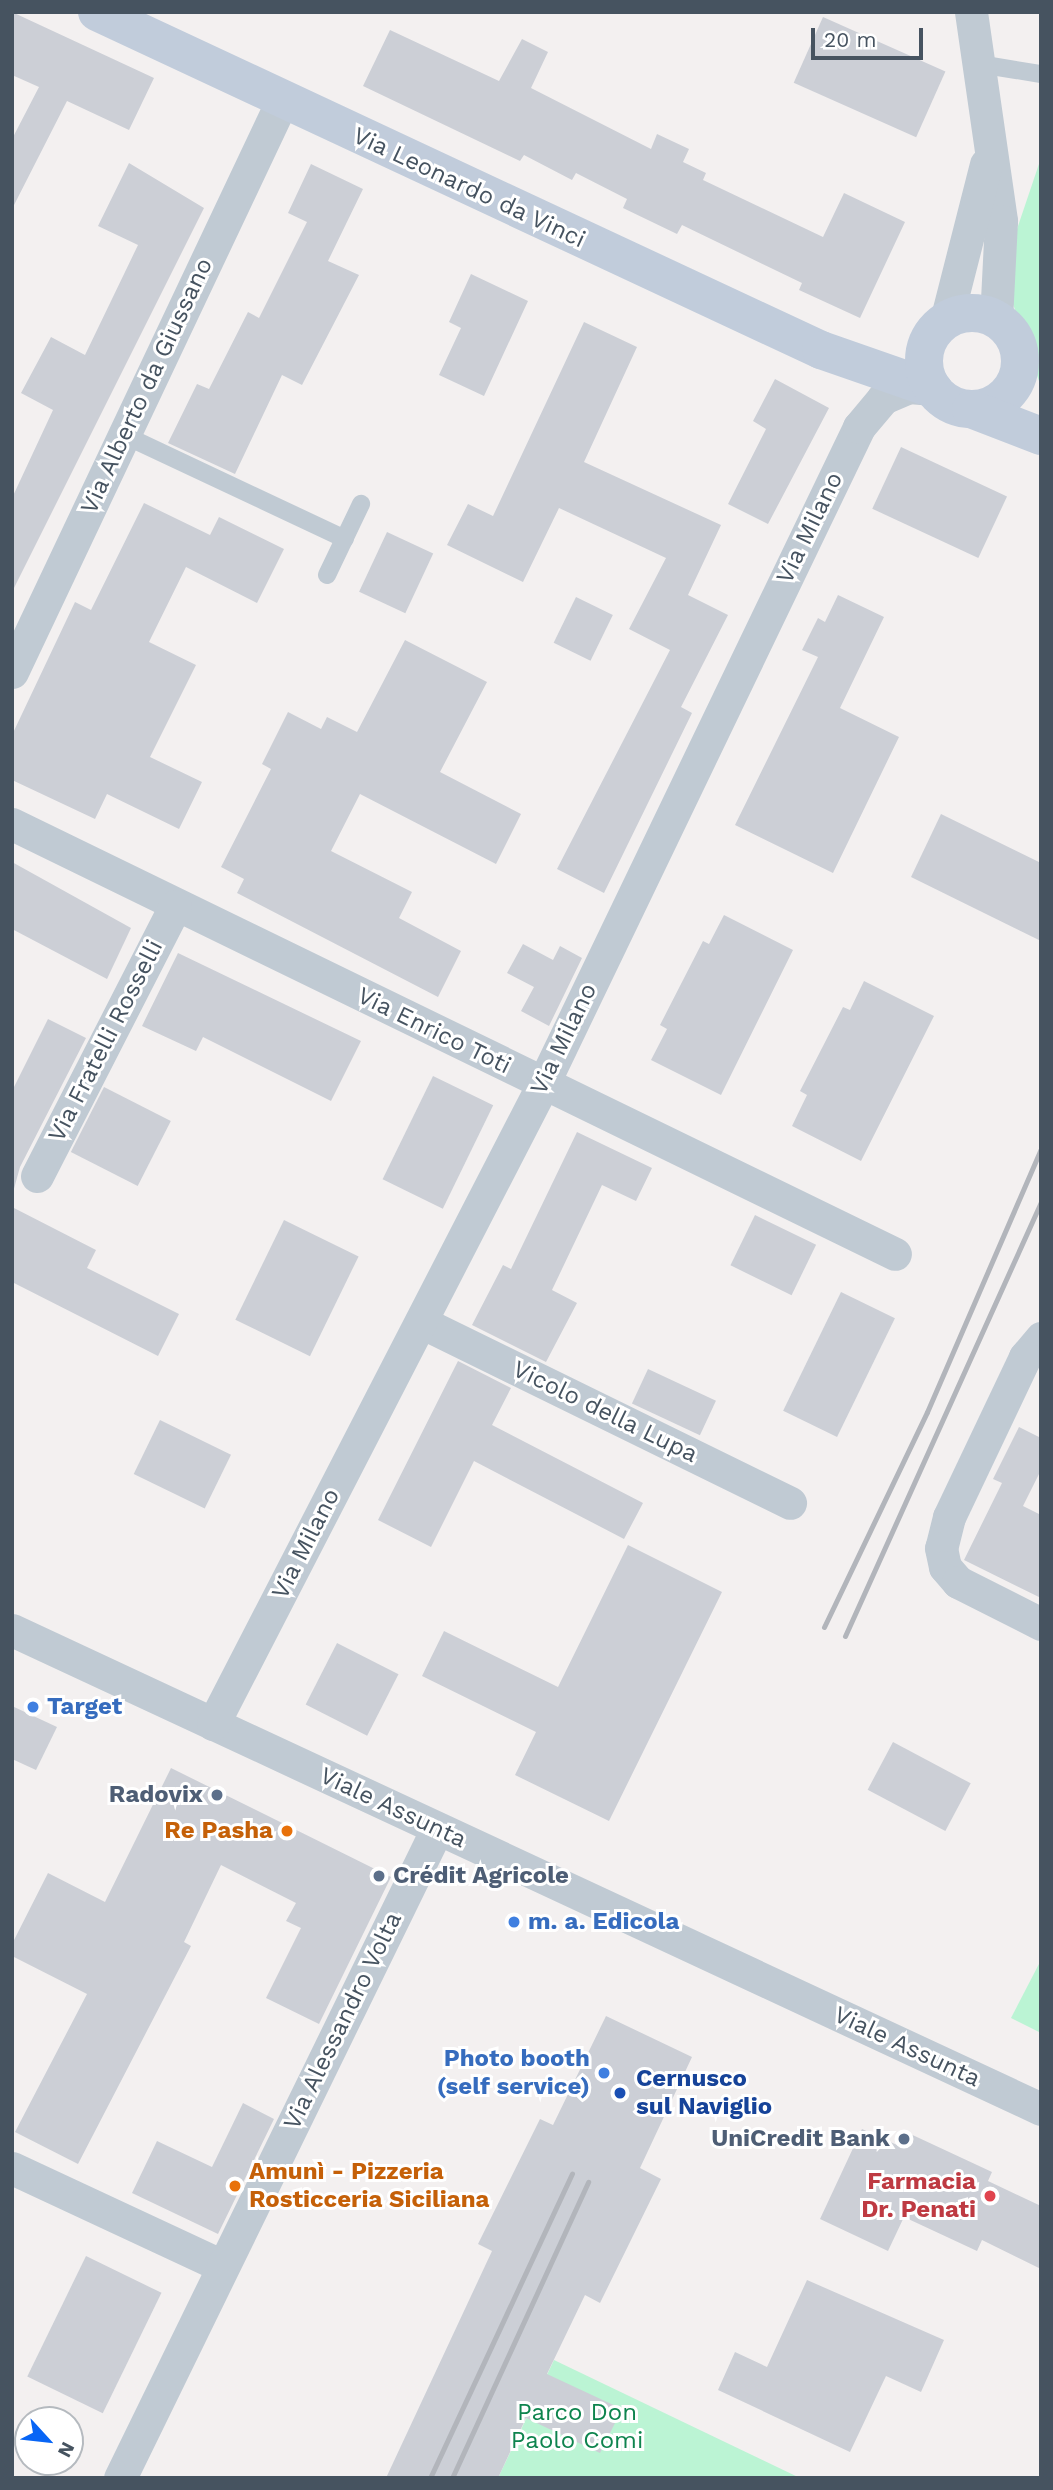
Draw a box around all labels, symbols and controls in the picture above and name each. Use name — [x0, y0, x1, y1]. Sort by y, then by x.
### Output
scale bar — [815, 14, 927, 58]
text: 20 m — [824, 27, 876, 52]
street label: Via Leonardo da Vinci — [347, 121, 591, 255]
street label: Via Alberto da Giussano — [75, 253, 219, 519]
street label: Via Milano — [771, 467, 849, 589]
street label: Via Fratelli Rosselli — [42, 935, 170, 1147]
street label: Via Milano — [525, 978, 603, 1100]
street label: Via Enrico Toti — [352, 981, 516, 1081]
street label: Vicolo della Lupa — [508, 1355, 702, 1469]
street label: Via Milano — [266, 1484, 346, 1604]
place label: Target — [47, 1693, 122, 1721]
marker: Target — [25, 1699, 41, 1715]
street label: Viale Assunta — [315, 1761, 471, 1855]
place label: Radovix — [109, 1781, 203, 1809]
marker: Radovix — [209, 1787, 225, 1803]
place label: Re Pasha — [164, 1817, 273, 1845]
marker: Re Pasha — [279, 1823, 295, 1839]
place label: Crédit Agricole — [393, 1862, 570, 1890]
marker: Crédit Agricole — [371, 1868, 387, 1884]
street label: Via Alessandro Volta — [277, 1906, 409, 2136]
place label: m. a. Edicola — [528, 1908, 679, 1936]
marker: m. a. Edicola — [506, 1914, 522, 1930]
street label: Viale Assunta — [829, 2000, 985, 2094]
place label: Photo booth (self service) — [436, 2045, 590, 2101]
marker: Photo booth (self service) — [596, 2065, 612, 2081]
place label: Cernusco sul Naviglio — [636, 2065, 773, 2121]
marker: Cernusco sul Naviglio — [610, 2083, 630, 2103]
place label: UniCredit Bank — [711, 2125, 890, 2153]
marker: UniCredit Bank — [896, 2131, 912, 2147]
place label: Amunì - Pizzeria Rosticceria Siciliana — [249, 2158, 490, 2214]
place label: Farmacia Dr. Penati — [861, 2168, 976, 2224]
marker: Amunì - Pizzeria Rosticceria Siciliana — [227, 2178, 243, 2194]
marker: Farmacia Dr. Penati — [982, 2188, 998, 2204]
park label: Parco Don Paolo Comi — [511, 2399, 643, 2455]
north arrow — [14, 2406, 84, 2476]
text: N — [53, 2438, 80, 2461]

